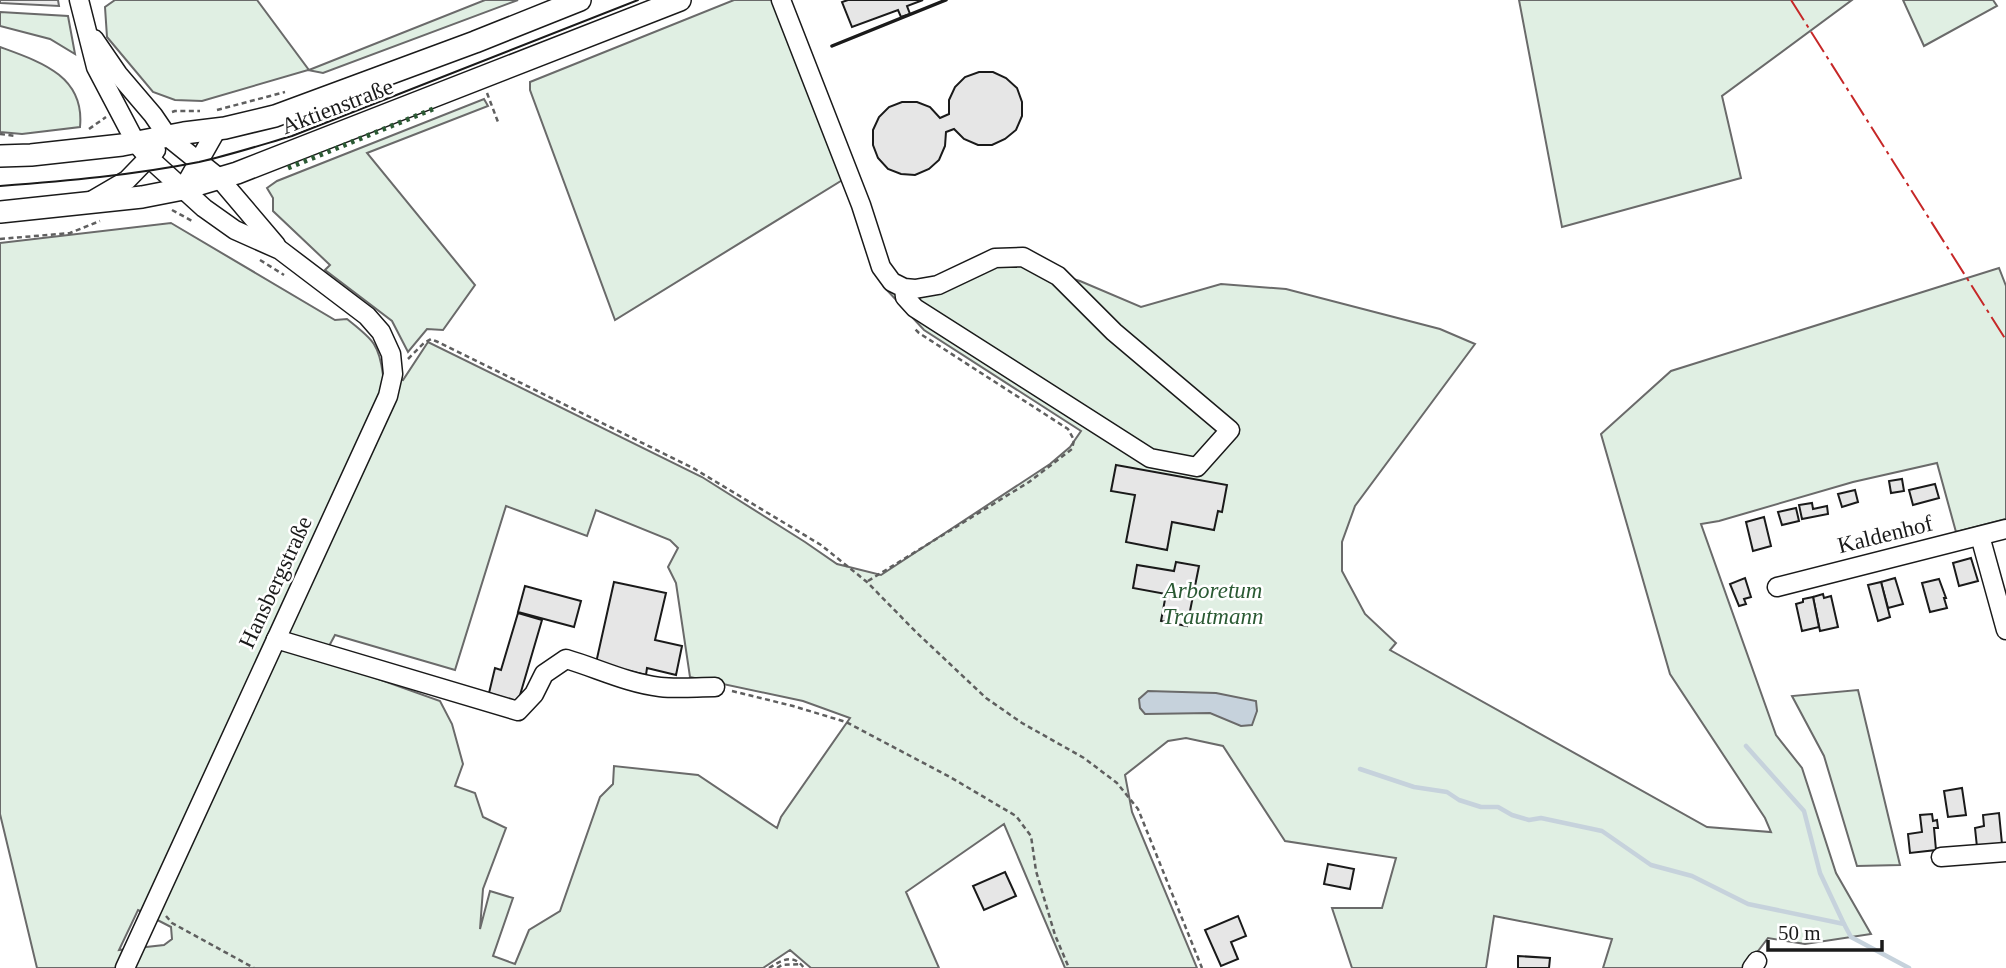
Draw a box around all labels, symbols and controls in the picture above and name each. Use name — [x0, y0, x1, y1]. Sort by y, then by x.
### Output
street label: Aktienstraße — [278, 74, 397, 139]
street label: Kaldenhof — [1835, 511, 1936, 558]
street label: Hansbergstraße — [234, 512, 317, 652]
park label: Arboretum Trautmann — [1162, 578, 1263, 629]
scale bar — [1768, 908, 1882, 952]
text: 50 m — [1778, 921, 1821, 945]

